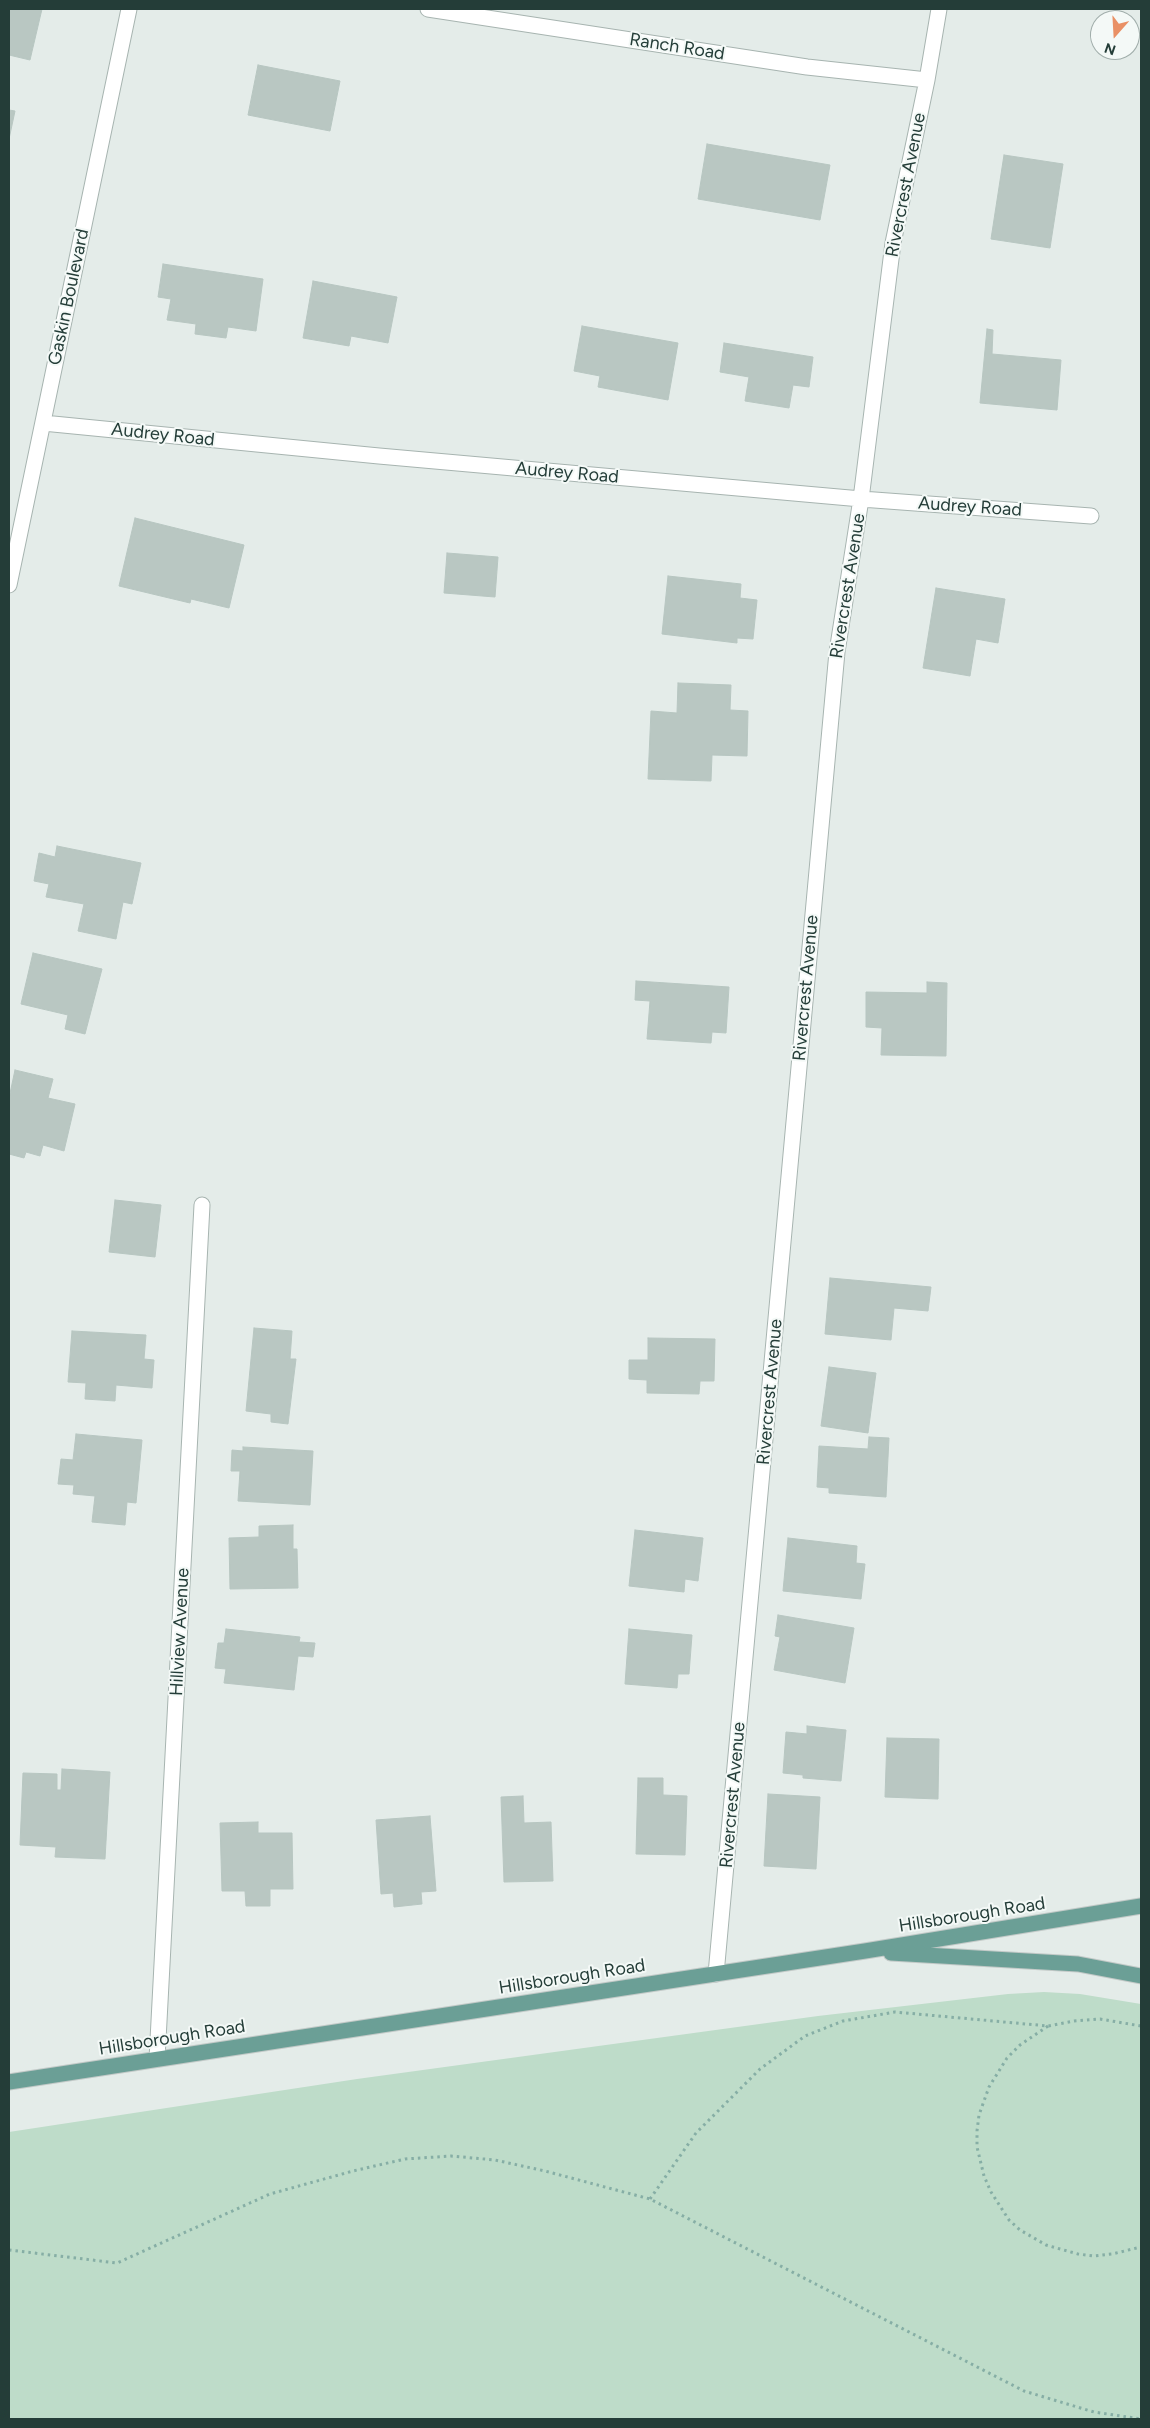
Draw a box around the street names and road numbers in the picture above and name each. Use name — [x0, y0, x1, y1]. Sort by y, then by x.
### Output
street label: Ranch Road — [628, 29, 726, 65]
street label: Rivercrest Avenue — [881, 111, 931, 259]
street label: Gaskin Boulevard — [44, 227, 94, 367]
street label: Audrey Road — [110, 419, 216, 451]
street label: Audrey Road — [514, 458, 620, 488]
street label: Audrey Road — [917, 493, 1023, 521]
street label: Rivercrest Avenue — [826, 512, 870, 660]
street label: Rivercrest Avenue — [789, 914, 823, 1062]
street label: Rivercrest Avenue — [753, 1318, 787, 1466]
street label: Hillview Avenue — [166, 1567, 194, 1697]
street label: Rivercrest Avenue — [716, 1721, 750, 1869]
street label: Hillsborough Road — [897, 1893, 1047, 1937]
street label: Hillsborough Road — [497, 1955, 647, 1999]
street label: Hillsborough Road — [97, 2016, 247, 2060]

